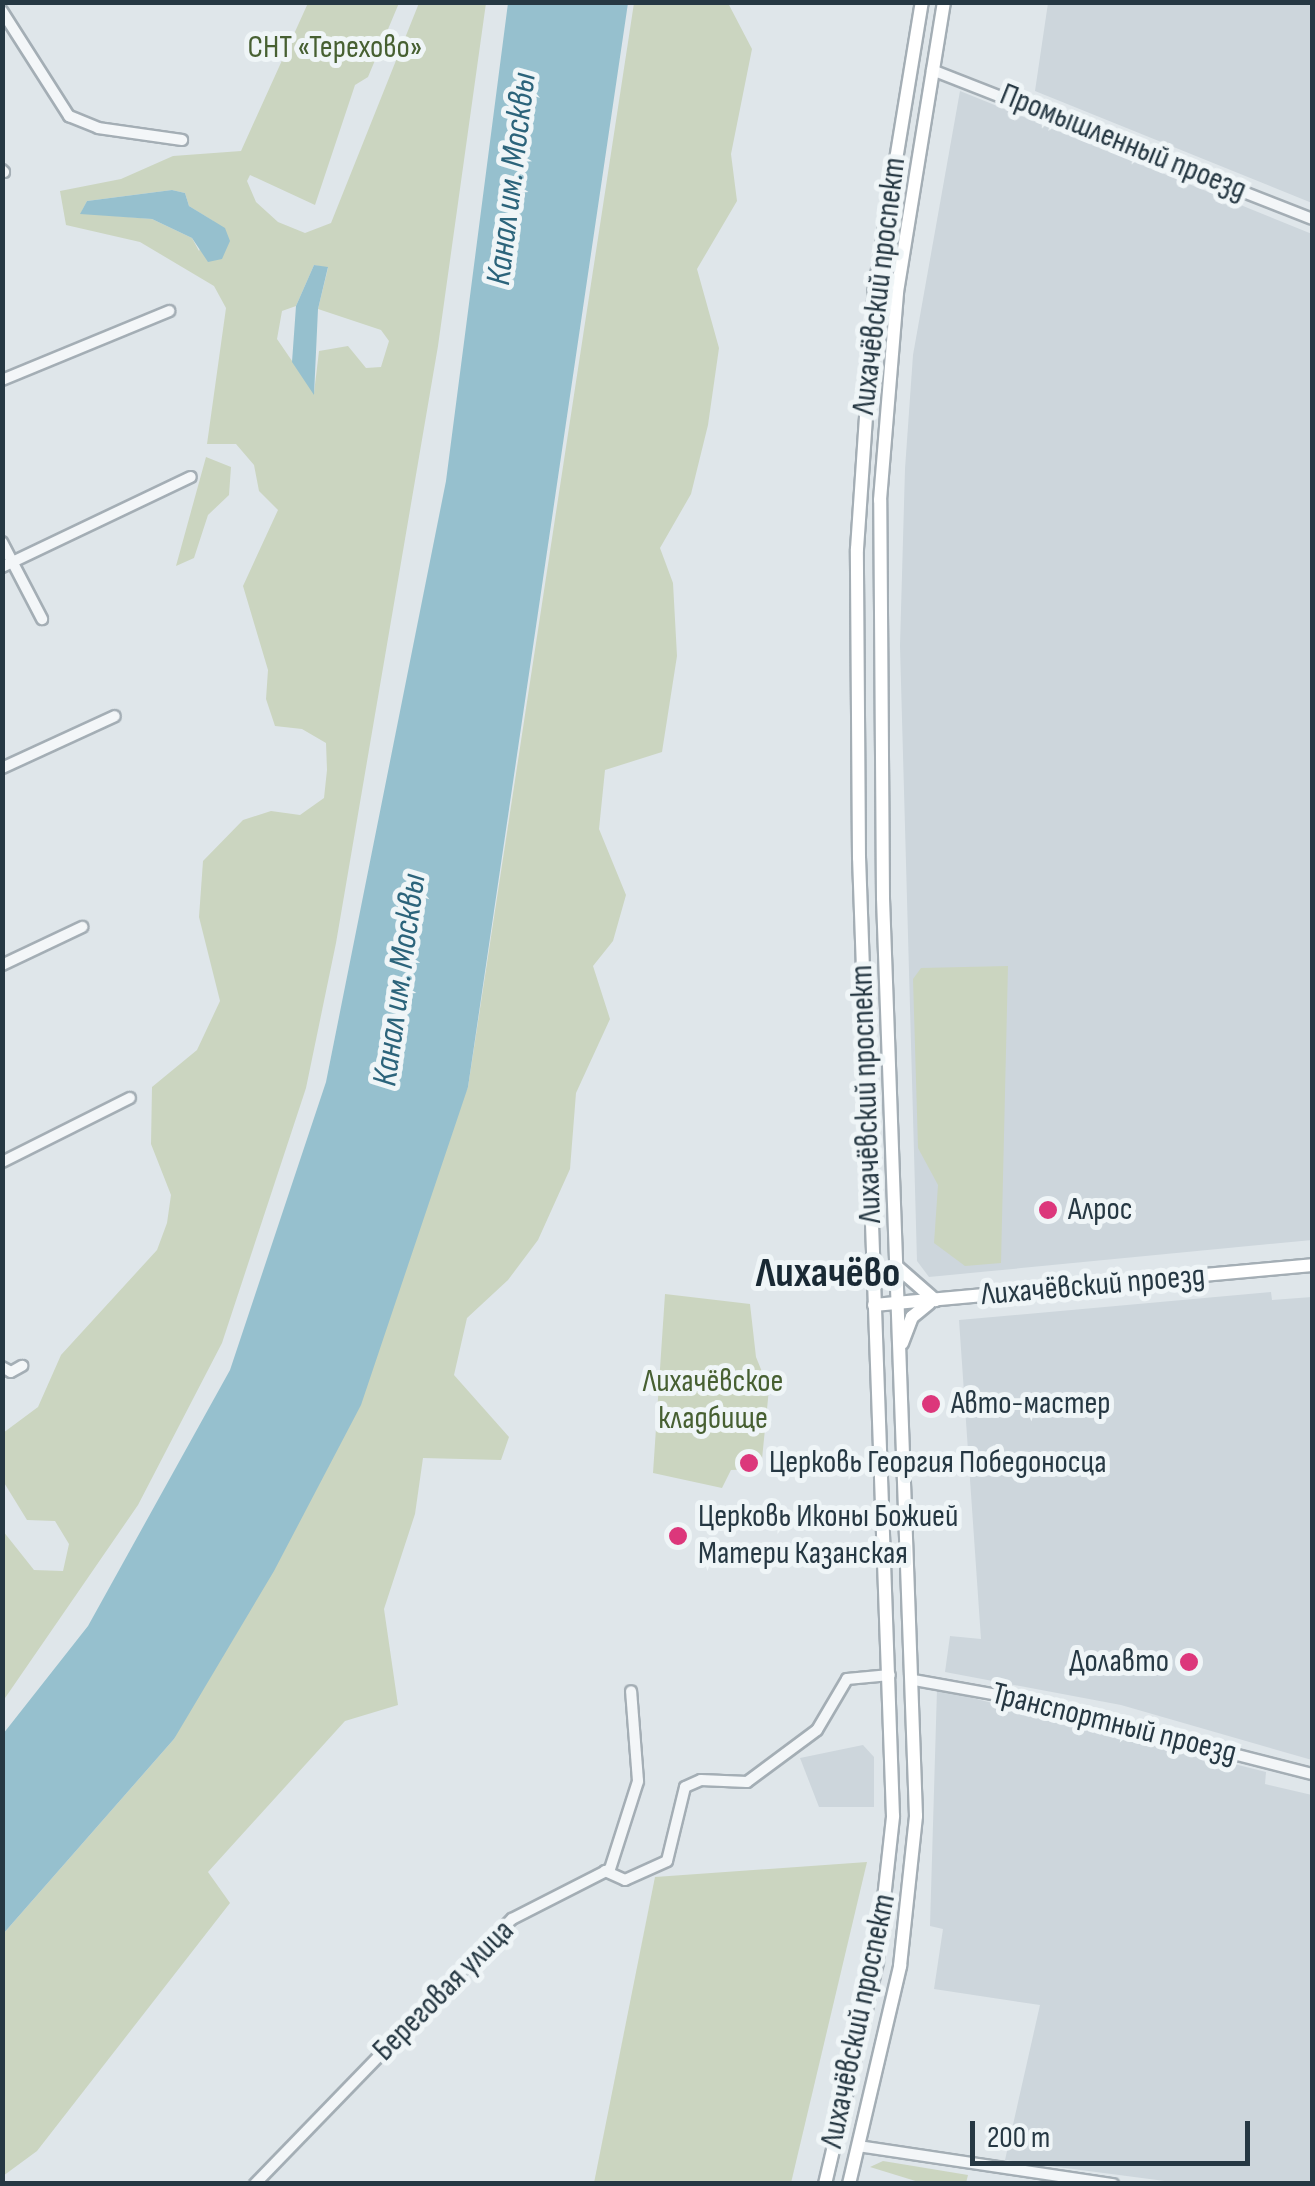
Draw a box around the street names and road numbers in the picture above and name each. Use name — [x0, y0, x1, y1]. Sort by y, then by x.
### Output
street label: Промышленный проезд — [994, 76, 1252, 210]
street label: Лихачёвский проспект — [845, 155, 915, 417]
street label: Лихачёвский проспект — [843, 964, 891, 1224]
street label: Лихачёвский проезд — [979, 1257, 1207, 1315]
street label: Транспортный проезд — [988, 1675, 1240, 1773]
street label: Лихачёвский проспект — [813, 1891, 905, 2151]
street label: Береговая улица — [365, 1912, 523, 2070]

